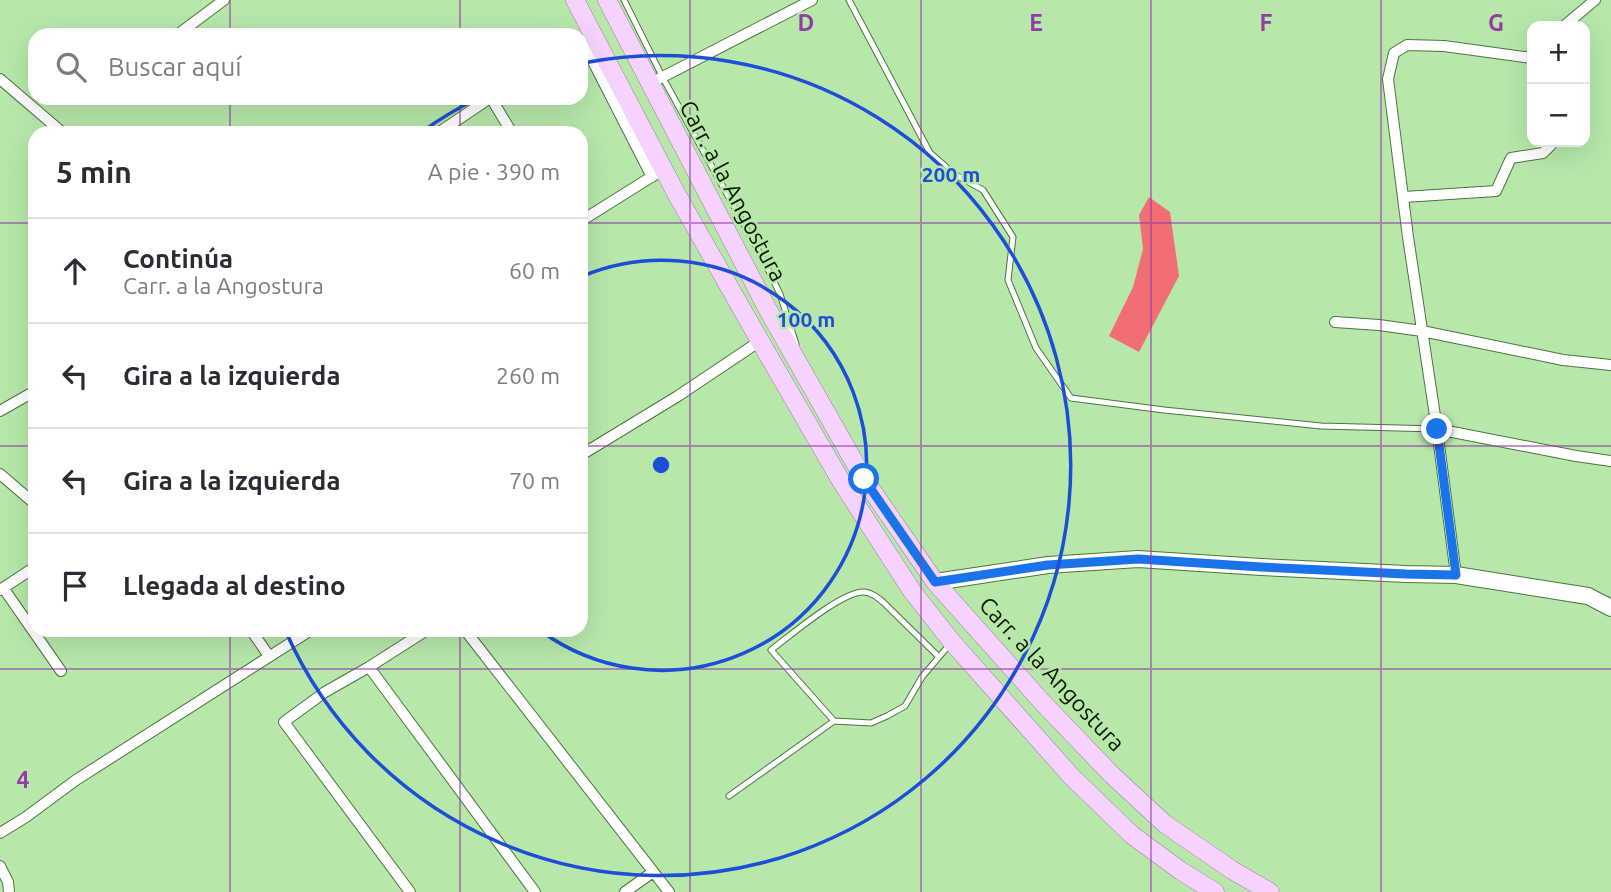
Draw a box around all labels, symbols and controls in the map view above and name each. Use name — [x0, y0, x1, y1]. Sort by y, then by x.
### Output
text: D — [798, 10, 814, 35]
text: E — [1029, 10, 1043, 35]
text: F — [1260, 10, 1273, 35]
text: G — [1488, 10, 1504, 35]
map controls — [1527, 21, 1590, 147]
button: + — [1527, 21, 1590, 84]
search box — [28, 28, 588, 105]
icon: search — [52, 48, 90, 86]
text: Buscar aquí — [108, 52, 242, 81]
button: − — [1527, 84, 1590, 147]
street label: Carr. a la Angostura — [675, 96, 792, 285]
text: 5 min — [56, 155, 132, 189]
text: A pie · 390 m — [428, 159, 560, 184]
text: 200 m — [922, 162, 980, 186]
text: Continúa — [123, 244, 233, 273]
icon: ahead — [56, 252, 94, 290]
text: 60 m — [509, 258, 560, 283]
text: Carr. a la Angostura — [123, 273, 324, 298]
text: 100 m — [777, 307, 835, 331]
icon: left — [56, 357, 94, 395]
text: Gira a la izquierda — [123, 361, 341, 390]
text: 260 m — [496, 363, 560, 388]
route end — [1421, 413, 1452, 444]
centre of rings — [649, 453, 673, 477]
icon: left — [56, 462, 94, 500]
route start — [848, 463, 879, 494]
text: Gira a la izquierda — [123, 466, 341, 495]
text: 70 m — [509, 468, 560, 493]
icon: arrive — [56, 567, 94, 605]
text: Llegada al destino — [123, 571, 346, 600]
street label: Carr. a la Angostura — [975, 592, 1130, 756]
text: 4 — [17, 767, 30, 792]

